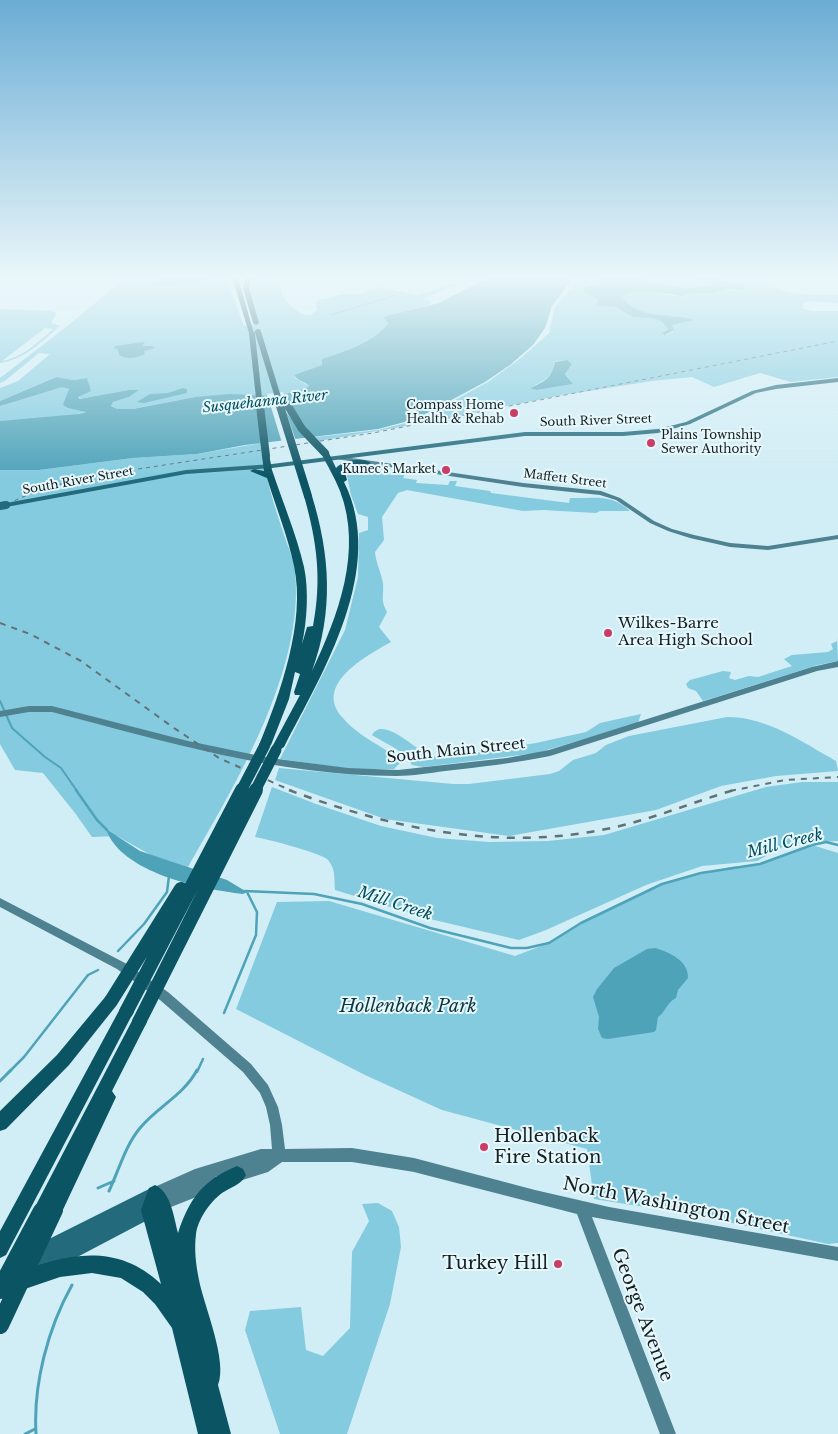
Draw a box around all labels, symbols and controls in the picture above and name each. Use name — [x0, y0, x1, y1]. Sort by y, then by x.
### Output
water label: Susquehanna River — [202, 387, 328, 417]
place label: Compass Home Health & Rehab — [406, 399, 504, 427]
marker: Compass Home Health & Rehab — [508, 407, 520, 419]
street label: South River Street — [540, 412, 652, 430]
place label: Plains Township Sewer Authority — [661, 429, 761, 457]
marker: Plains Township Sewer Authority — [645, 437, 657, 449]
place label: Kunec's Market — [342, 463, 436, 477]
street label: South River Street — [21, 464, 135, 498]
marker: Kunec's Market — [440, 464, 452, 476]
street label: Maffett Street — [523, 467, 607, 491]
place label: Wilkes-Barre Area High School — [618, 615, 753, 650]
marker: Wilkes-Barre Area High School — [602, 627, 614, 639]
street label: South Main Street — [386, 735, 526, 767]
water label: Mill Creek — [745, 825, 825, 863]
water label: Mill Creek — [355, 883, 435, 925]
park label: Hollenback Park — [339, 996, 477, 1018]
place label: Hollenback Fire Station — [494, 1126, 601, 1168]
marker: Hollenback Fire Station — [478, 1141, 490, 1153]
street label: North Washington Street — [561, 1173, 791, 1239]
street label: George Avenue — [607, 1245, 677, 1385]
place label: Turkey Hill — [442, 1253, 548, 1275]
marker: Turkey Hill — [552, 1258, 564, 1270]

